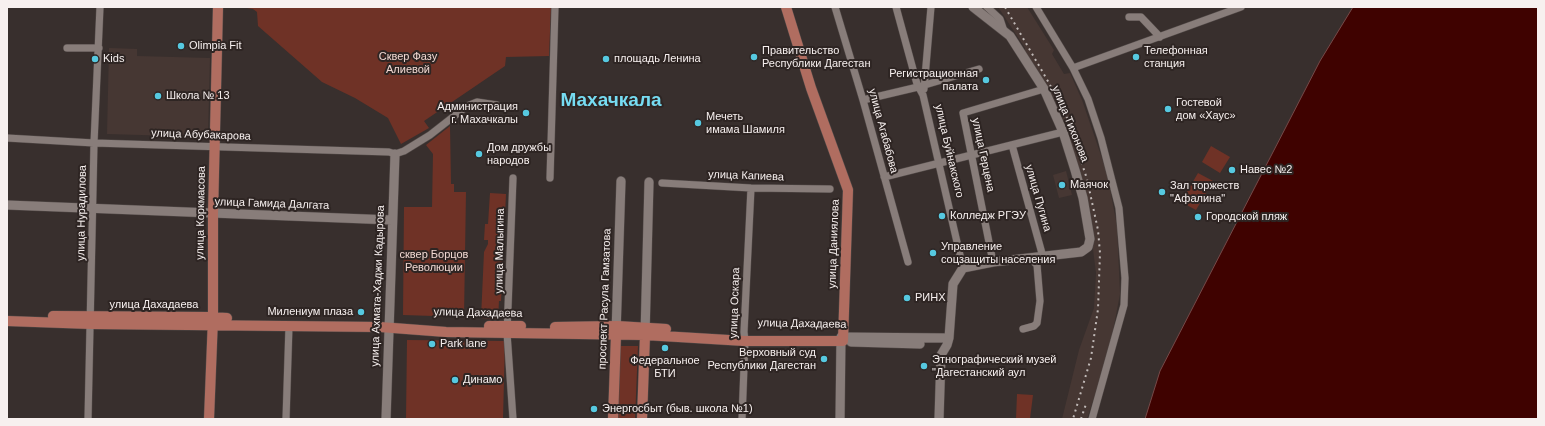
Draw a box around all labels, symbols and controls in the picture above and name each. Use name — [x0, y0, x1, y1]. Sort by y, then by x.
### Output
place label: Olimpia Fit — [189, 39, 242, 53]
marker: Olimpia Fit — [176, 41, 186, 51]
place label: Правительство Республики Дагестан — [762, 44, 870, 70]
place label: Телефонная станция — [1144, 44, 1208, 70]
park label: Сквер Фазу Алиевой — [379, 50, 437, 76]
place label: Kids — [103, 52, 124, 66]
place label: площадь Ленина — [614, 52, 701, 66]
marker: Правительство Республики Дагестан — [749, 52, 759, 62]
marker: Телефонная станция — [1131, 52, 1141, 62]
marker: Kids — [90, 54, 100, 64]
marker: площадь Ленина — [601, 54, 611, 64]
place label: Регистрационная палата — [889, 67, 978, 93]
marker: Регистрационная палата — [981, 75, 991, 85]
street label: улица Тихонова — [1049, 84, 1091, 164]
street label: улица Агабабова — [865, 87, 901, 175]
place label: Школа № 13 — [166, 89, 230, 103]
district label: Махачкала — [560, 90, 662, 112]
marker: Школа № 13 — [153, 91, 163, 101]
place label: Гостевой дом «Хаус» — [1176, 96, 1236, 122]
place label: Администрация г. Махачкалы — [437, 100, 518, 126]
street label: улица Буйнакского — [932, 103, 966, 199]
marker: Гостевой дом «Хаус» — [1163, 104, 1173, 114]
marker: Администрация г. Махачкалы — [521, 108, 531, 118]
place label: Мечеть имама Шамиля — [706, 110, 785, 136]
street label: улица Герцена — [969, 117, 997, 193]
marker: Мечеть имама Шамиля — [693, 118, 703, 128]
street label: улица Абубакарова — [151, 127, 251, 143]
place label: Дом дружбы народов — [487, 141, 551, 167]
marker: Дом дружбы народов — [474, 149, 484, 159]
street label: улица Пугина — [1022, 163, 1054, 233]
place label: Навес №2 — [1240, 163, 1292, 177]
street label: улица Нурадилова — [75, 165, 89, 261]
marker: Навес №2 — [1227, 165, 1237, 175]
street label: улица Коркмасова — [194, 166, 208, 260]
street label: улица Капиева — [708, 168, 784, 184]
place label: Маячок — [1070, 178, 1108, 192]
place label: Зал торжеств "Афалина" — [1170, 179, 1239, 205]
marker: Маячок — [1057, 180, 1067, 190]
marker: Зал торжеств "Афалина" — [1157, 187, 1167, 197]
street label: улица Гамида Далгата — [214, 195, 330, 213]
street label: улица Даниялова — [826, 199, 842, 289]
street label: улица Ахмата-Хаджи Кадырова — [369, 205, 387, 367]
street label: улица Малыгина — [493, 208, 507, 294]
place label: Колледж РГЭУ — [950, 209, 1026, 223]
place label: Городской пляж — [1206, 210, 1287, 224]
marker: Колледж РГЭУ — [937, 211, 947, 221]
marker: Городской пляж — [1193, 212, 1203, 222]
street label: проспект Расула Гамзатова — [596, 228, 614, 370]
place label: Управление соцзащиты населения — [941, 240, 1055, 266]
park label: сквер Борцов Революции — [400, 248, 468, 274]
marker: Управление соцзащиты населения — [928, 248, 938, 258]
street label: улица Оскара — [727, 267, 743, 339]
place label: РИНХ — [915, 291, 946, 305]
marker: РИНХ — [902, 293, 912, 303]
street label: улица Дахадаева — [110, 298, 198, 312]
place label: Милениум плаза — [267, 305, 353, 319]
street label: улица Дахадаева — [433, 306, 523, 320]
marker: Милениум плаза — [356, 307, 366, 317]
street label: улица Дахадаева — [757, 317, 847, 331]
place label: Park lane — [440, 337, 486, 351]
marker: Park lane — [427, 339, 437, 349]
marker: Федеральное БТИ — [660, 343, 670, 353]
place label: Верховный суд Республики Дагестан — [708, 346, 816, 372]
place label: Этнографический музей "Дагестанский аул — [932, 353, 1056, 379]
place label: Федеральное БТИ — [630, 354, 700, 380]
marker: Верховный суд Республики Дагестан — [819, 354, 829, 364]
marker: Этнографический музей "Дагестанский аул — [919, 361, 929, 371]
place label: Динамо — [463, 373, 502, 387]
marker: Динамо — [450, 375, 460, 385]
place label: Энергосбыт (быв. школа №1) — [602, 402, 753, 416]
marker: Энергосбыт (быв. школа №1) — [589, 404, 599, 414]

